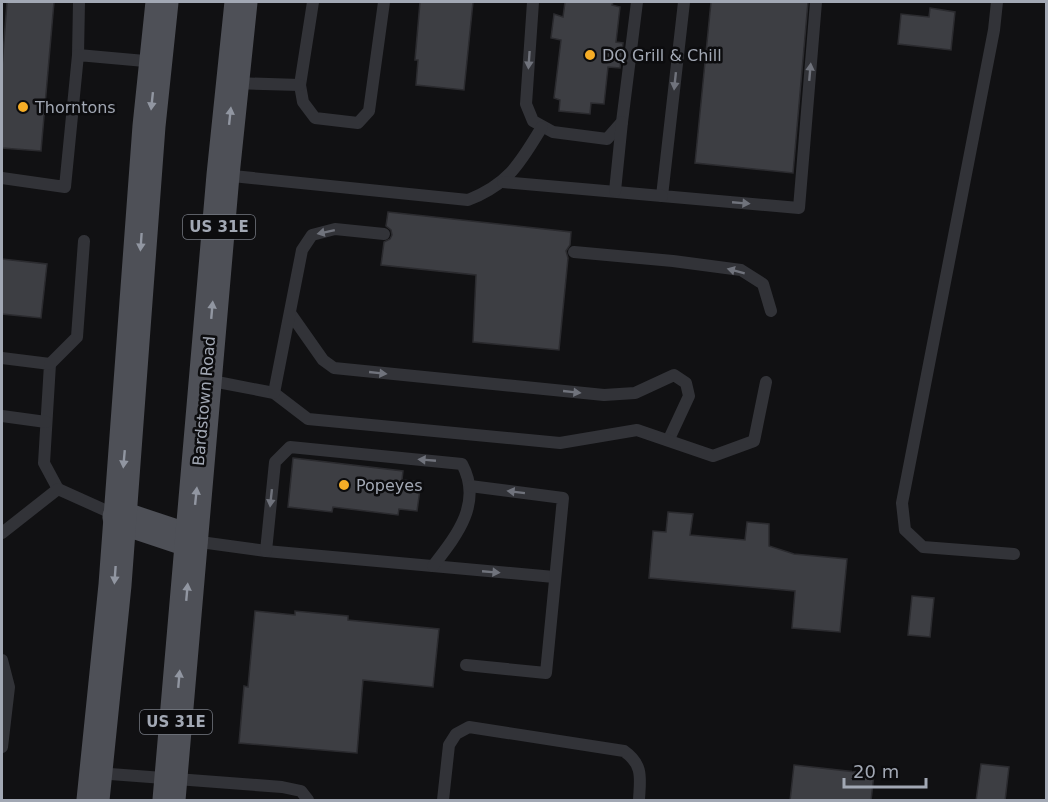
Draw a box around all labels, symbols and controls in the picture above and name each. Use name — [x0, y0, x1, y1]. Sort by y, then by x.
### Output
place label: DQ Grill & Chill — [602, 46, 722, 65]
marker: DQ Grill & Chill — [583, 48, 597, 62]
one-way arrow — [524, 50, 534, 69]
one-way arrow — [805, 62, 815, 81]
one-way arrow — [671, 71, 680, 90]
one-way arrow — [147, 92, 157, 111]
place label: Thorntons — [34, 98, 116, 117]
marker: Thorntons — [16, 100, 30, 114]
one-way arrow — [225, 107, 234, 126]
one-way arrow — [732, 198, 751, 208]
road number: US 31E — [183, 215, 255, 239]
one-way arrow — [316, 228, 335, 237]
one-way arrow — [136, 232, 146, 251]
one-way arrow — [727, 265, 745, 275]
one-way arrow — [207, 301, 217, 320]
street label: Bardstown Road — [189, 335, 219, 467]
one-way arrow — [369, 368, 388, 378]
one-way arrow — [563, 387, 582, 397]
one-way arrow — [119, 449, 129, 468]
one-way arrow — [418, 455, 437, 465]
place label: Popeyes — [356, 476, 423, 495]
marker: Popeyes — [337, 478, 351, 492]
one-way arrow — [191, 487, 201, 506]
one-way arrow — [507, 487, 526, 497]
one-way arrow — [266, 488, 276, 507]
one-way arrow — [111, 566, 120, 585]
one-way arrow — [482, 567, 501, 576]
one-way arrow — [182, 583, 192, 602]
one-way arrow — [174, 670, 184, 689]
road number: US 31E — [140, 710, 212, 734]
scale bar — [844, 751, 926, 789]
text: 20 m — [853, 761, 899, 782]

